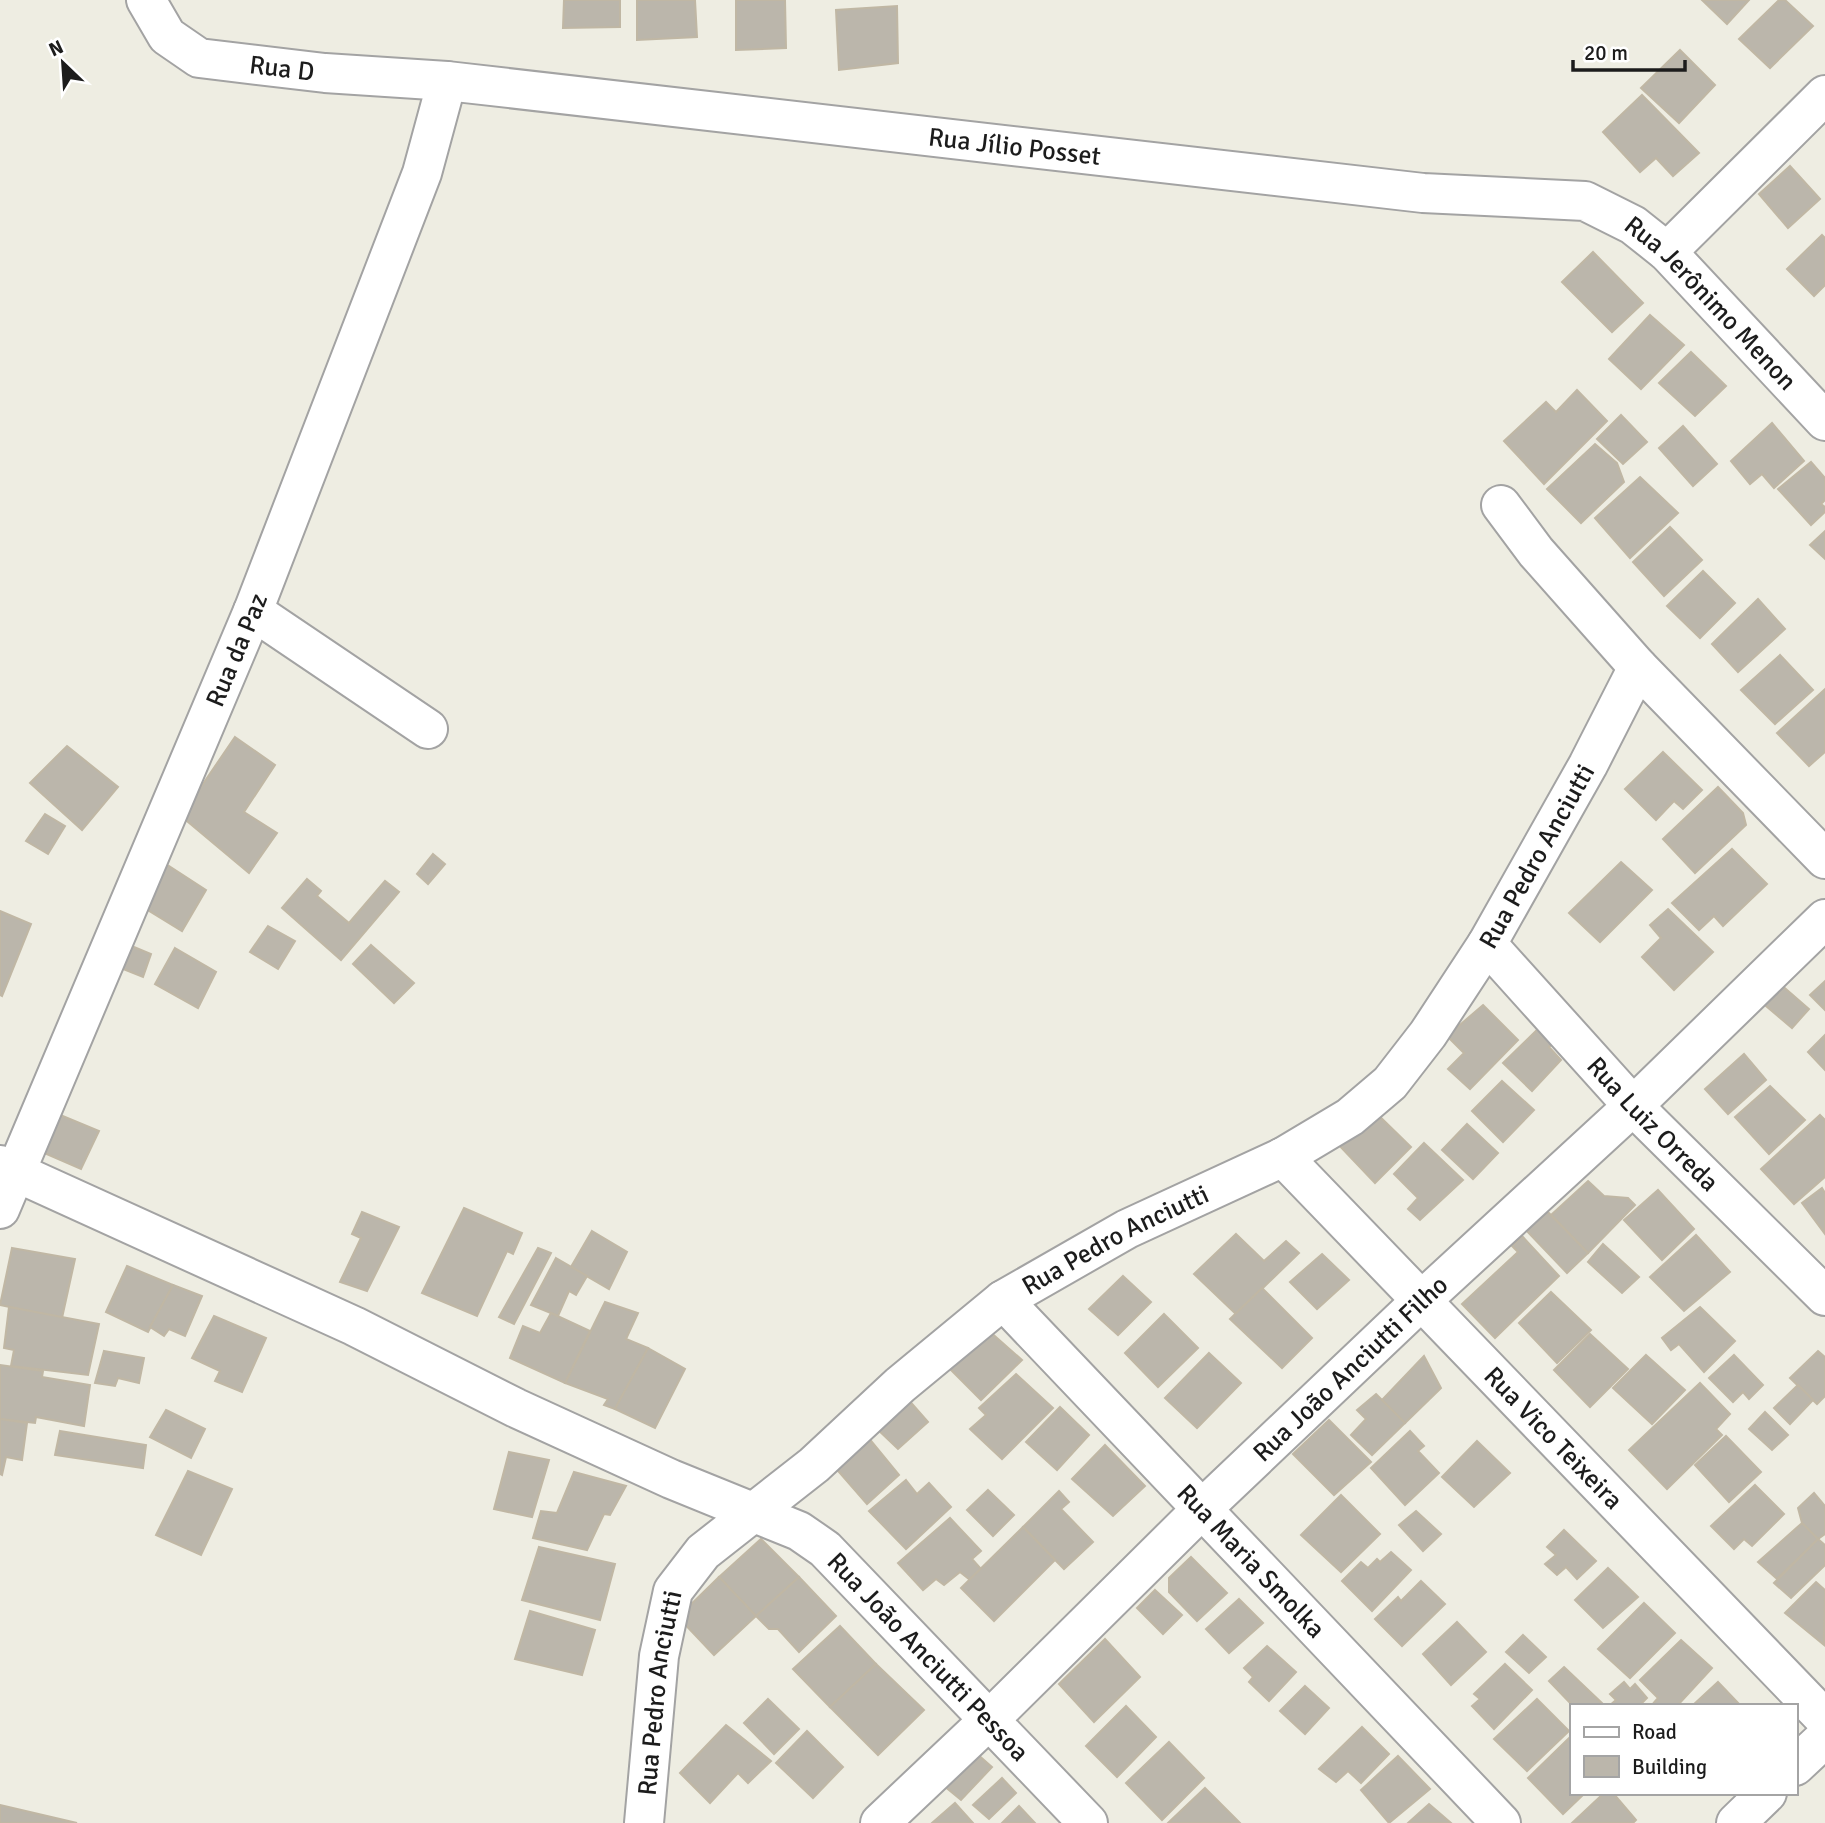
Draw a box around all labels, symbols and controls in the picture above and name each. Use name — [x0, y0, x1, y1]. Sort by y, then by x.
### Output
north arrow — [28, 28, 98, 98]
scale bar — [1573, 28, 1685, 72]
text: N — [45, 35, 67, 62]
text: 20 m — [1584, 40, 1628, 66]
street label: Rua D — [248, 49, 316, 89]
street label: Rua Jílio Posset — [927, 121, 1102, 173]
street label: Rua Jerônimo Menon — [1618, 209, 1803, 397]
street label: Rua da Paz — [199, 589, 275, 712]
street label: Rua Pedro Anciutti — [1473, 759, 1602, 955]
street label: Rua Luiz Orreda — [1580, 1051, 1725, 1199]
street label: Rua Pedro Anciutti — [1017, 1178, 1214, 1303]
street label: Rua João Anciutti Filho — [1247, 1269, 1455, 1469]
street label: Rua Vico Teixeira — [1477, 1360, 1629, 1517]
street label: Rua Maria Smolka — [1170, 1478, 1331, 1645]
street label: Rua João Anciutti Pessoa — [820, 1546, 1035, 1769]
street label: Rua Pedro Anciutti — [632, 1588, 690, 1797]
legend — [1570, 1704, 1797, 1795]
text: Road — [1632, 1719, 1677, 1745]
text: Building — [1632, 1754, 1707, 1780]

